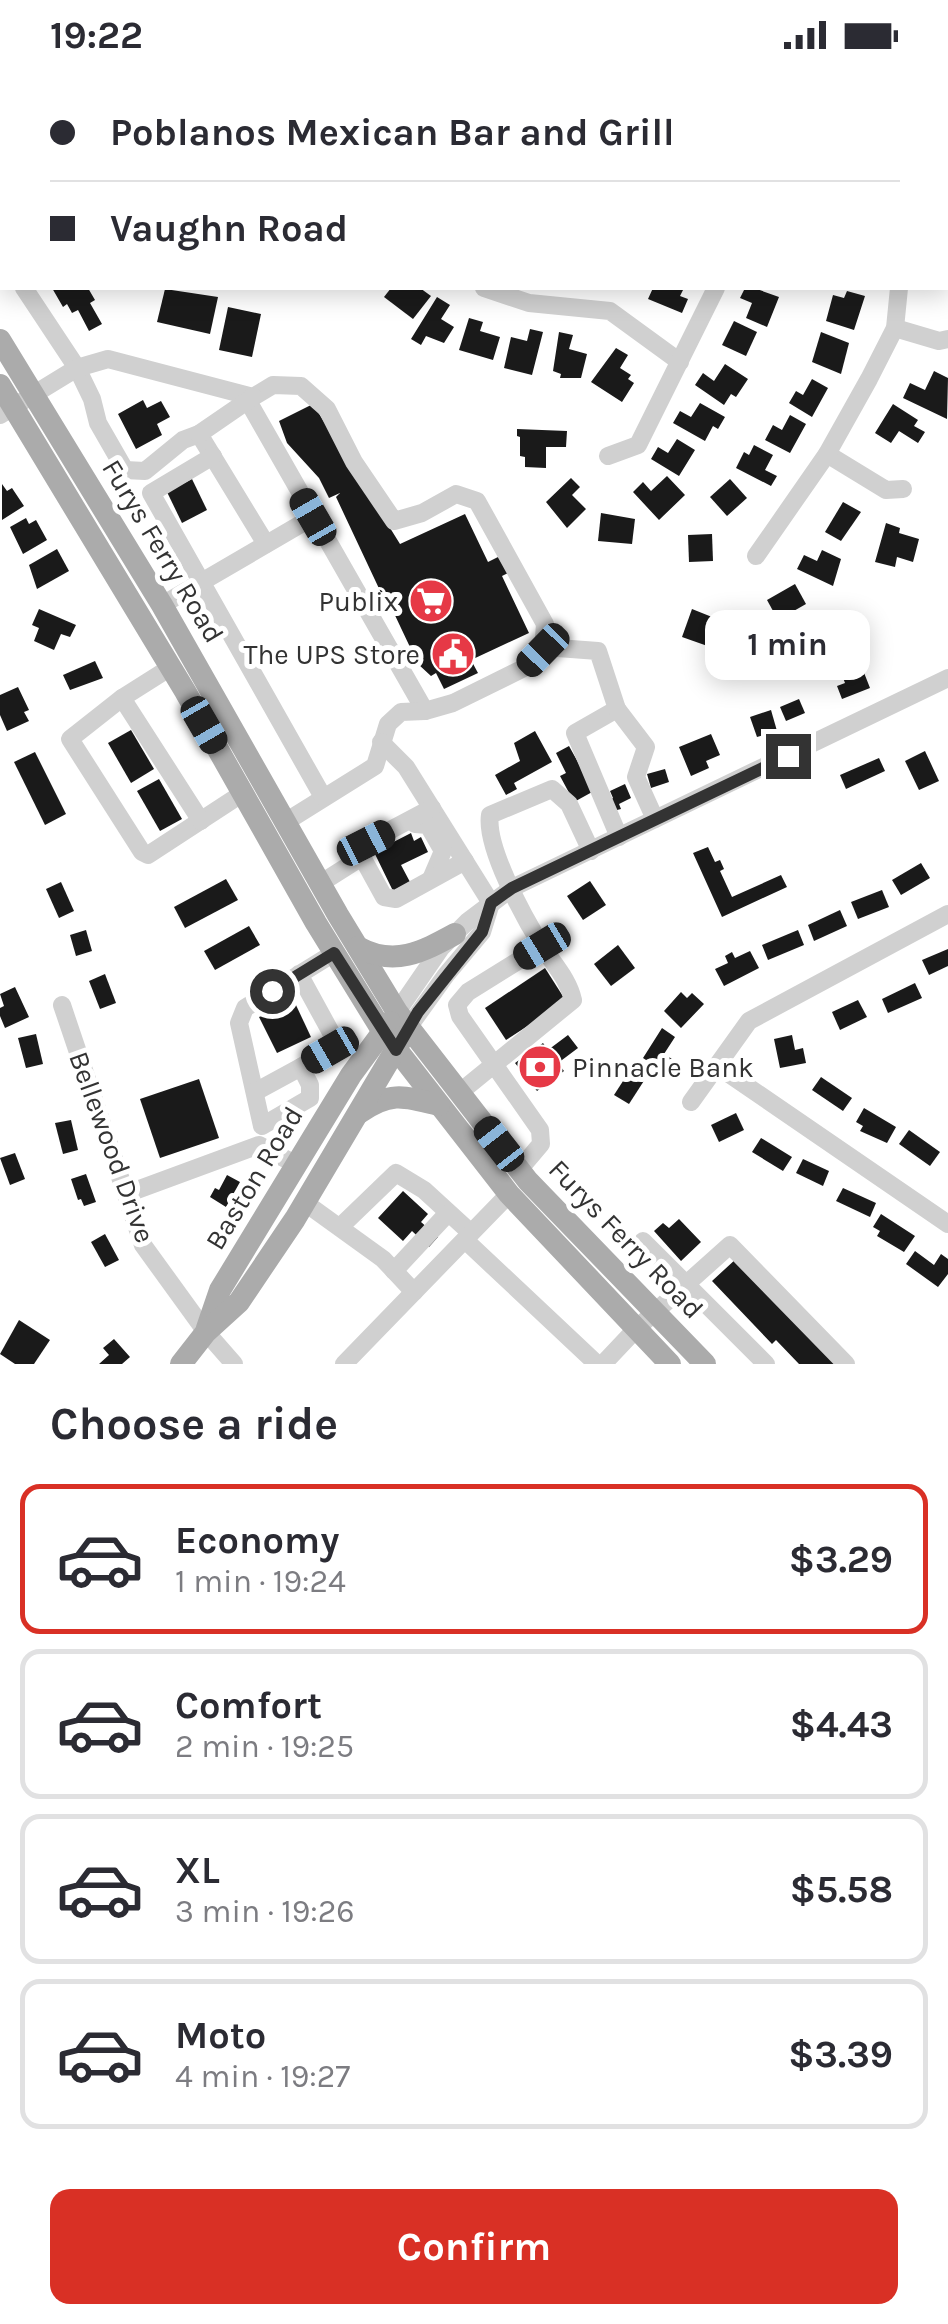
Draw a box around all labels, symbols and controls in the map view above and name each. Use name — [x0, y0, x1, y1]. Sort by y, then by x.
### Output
text: 19:22 — [50, 13, 143, 58]
text: Poblanos Mexican Bar and Grill — [110, 110, 675, 155]
text: Vaughn Road — [110, 206, 348, 251]
street label: Furys Ferry Road — [95, 453, 231, 649]
car — [285, 484, 341, 550]
supermarket icon: Publix — [408, 578, 454, 624]
place label: Publix — [318, 585, 398, 618]
callout: 1 min — [706, 611, 870, 681]
car — [511, 618, 575, 682]
text: 1 min — [747, 626, 828, 663]
public building icon: The UPS Store — [430, 631, 476, 677]
place label: The UPS Store — [243, 638, 420, 671]
car — [176, 692, 232, 758]
route end — [766, 734, 811, 779]
car — [332, 816, 400, 870]
car — [509, 918, 575, 974]
route start — [250, 969, 295, 1014]
car — [297, 1022, 363, 1078]
bank icon: Pinnacle Bank — [517, 1044, 563, 1090]
street label: Bellewood Drive — [62, 1047, 162, 1247]
place label: Pinnacle Bank — [572, 1051, 754, 1084]
street label: Baston Road — [198, 1100, 310, 1256]
car — [469, 1111, 529, 1177]
street label: Furys Ferry Road — [542, 1153, 710, 1325]
text: Choose a ride — [50, 1398, 338, 1450]
icon: car — [55, 1514, 145, 1604]
text: Economy — [175, 1518, 339, 1563]
text: $3.29 — [789, 1537, 893, 1582]
text: 1 min · 19:24 — [175, 1563, 346, 1600]
icon: car — [55, 1679, 145, 1769]
text: Comfort — [175, 1683, 322, 1728]
text: $4.43 — [790, 1702, 893, 1747]
text: 2 min · 19:25 — [175, 1728, 354, 1765]
icon: car — [55, 1844, 145, 1934]
text: XL — [175, 1848, 220, 1893]
text: $5.58 — [790, 1867, 893, 1912]
text: 3 min · 19:26 — [175, 1893, 355, 1930]
icon: car — [55, 2009, 145, 2099]
text: Moto — [175, 2013, 266, 2058]
text: $3.39 — [788, 2032, 893, 2077]
text: 4 min · 19:27 — [175, 2058, 350, 2095]
button: Confirm — [50, 2189, 898, 2304]

